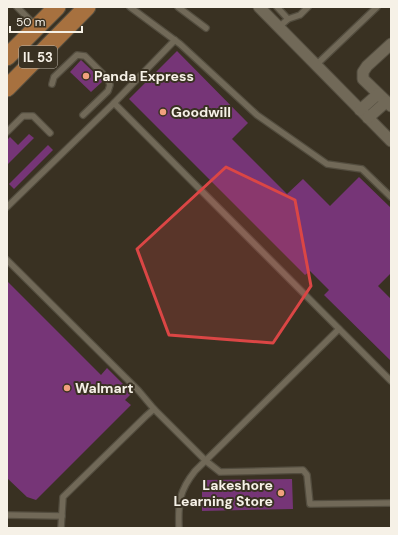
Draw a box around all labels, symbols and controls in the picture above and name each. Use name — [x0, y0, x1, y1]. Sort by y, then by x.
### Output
scale bar — [10, 8, 82, 34]
text: 50 m — [16, 14, 45, 30]
road number: IL 53 — [19, 46, 57, 68]
place label: Panda Express — [94, 67, 194, 85]
marker: Panda Express — [81, 71, 91, 81]
place label: Goodwill — [171, 103, 231, 121]
marker: Goodwill — [158, 107, 168, 117]
place label: Walmart — [75, 379, 134, 397]
marker: Walmart — [62, 383, 72, 393]
place label: Lakeshore Learning Store — [173, 476, 273, 510]
marker: Lakeshore Learning Store — [276, 488, 286, 498]

